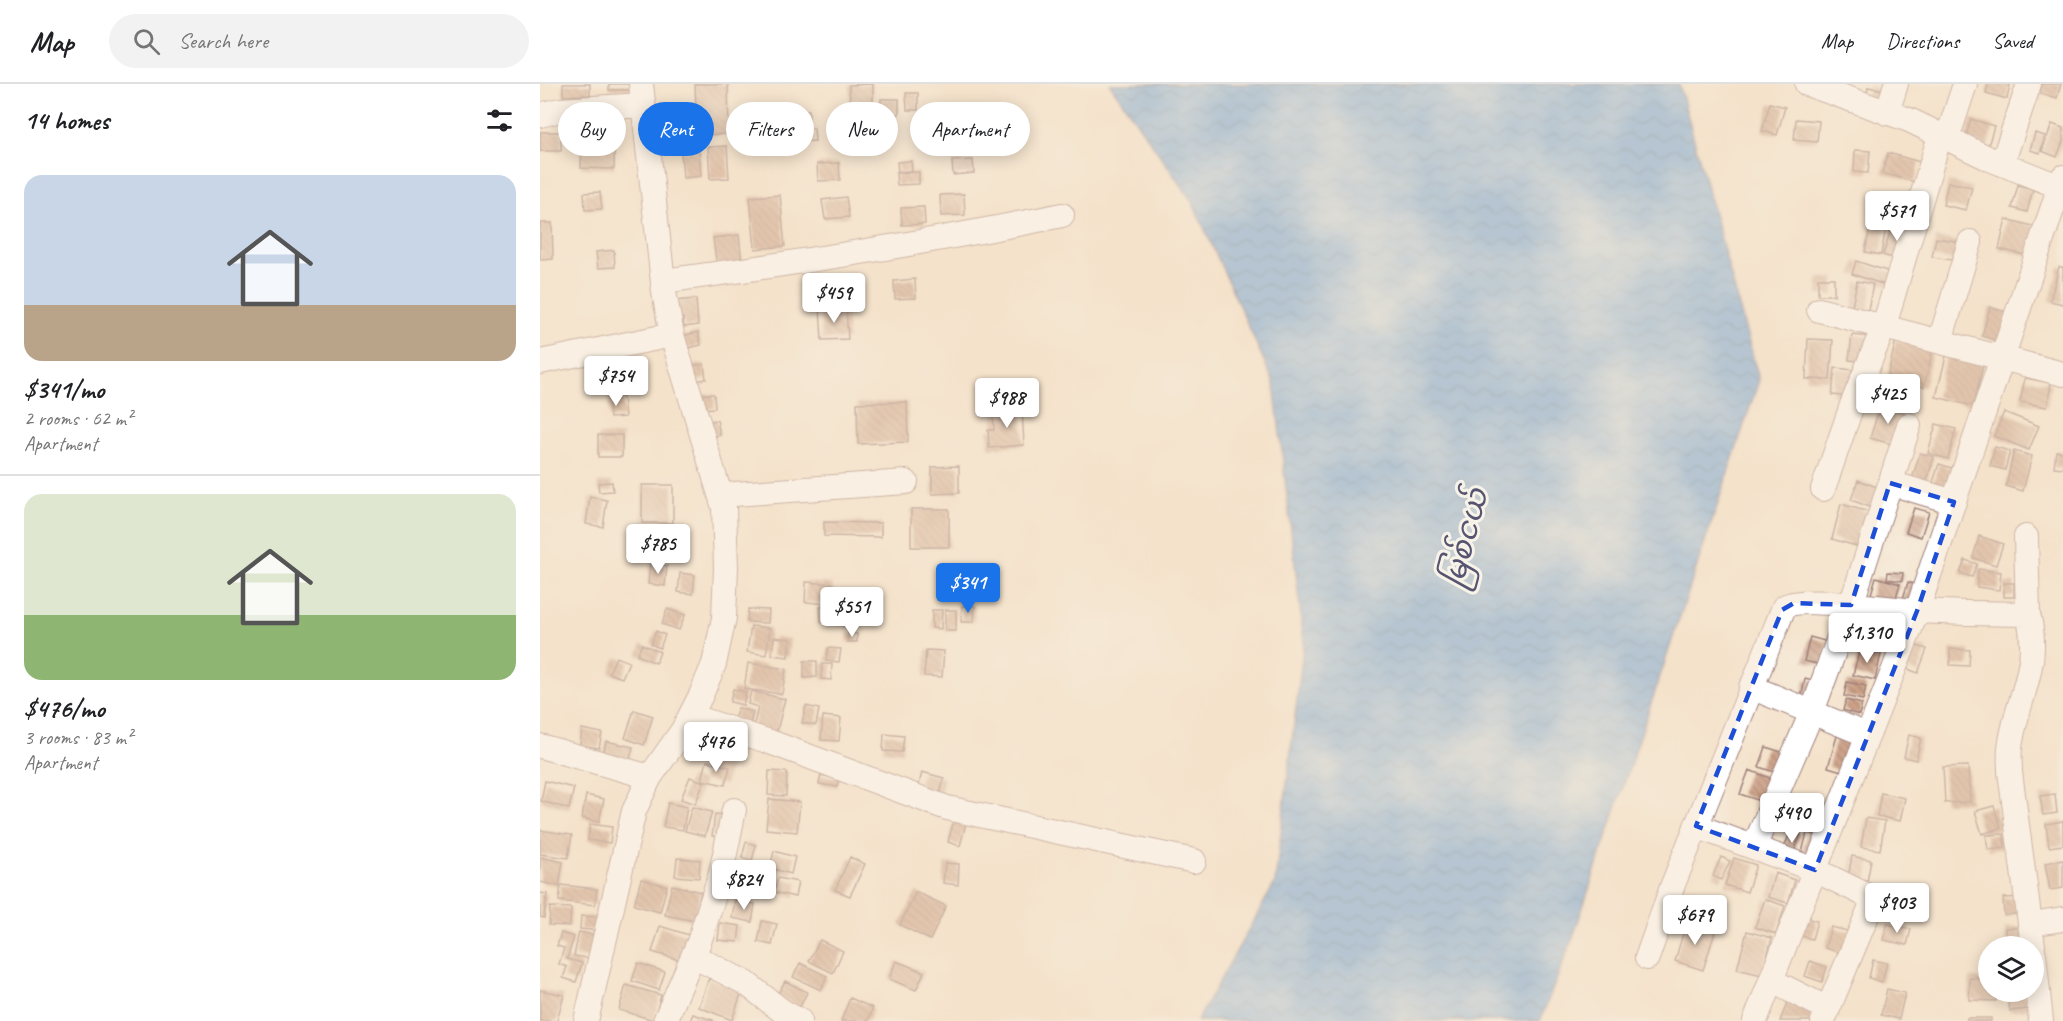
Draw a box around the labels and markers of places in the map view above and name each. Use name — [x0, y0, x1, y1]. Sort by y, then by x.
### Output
pin: $571 — [1861, 191, 1933, 242]
pin: $459 — [798, 273, 870, 324]
pin: $754 — [580, 356, 652, 407]
pin: $425 — [1852, 374, 1924, 425]
pin: $988 — [971, 378, 1043, 429]
pin: $785 — [622, 524, 694, 575]
pin: $341 — [932, 563, 1004, 614]
pin: $551 — [816, 587, 888, 638]
pin: $1,310 — [1818, 613, 1916, 664]
pin: $476 — [680, 722, 752, 773]
pin: $490 — [1756, 793, 1828, 844]
pin: $824 — [708, 860, 780, 911]
pin: $903 — [1861, 883, 1933, 934]
pin: $679 — [1659, 895, 1731, 946]

